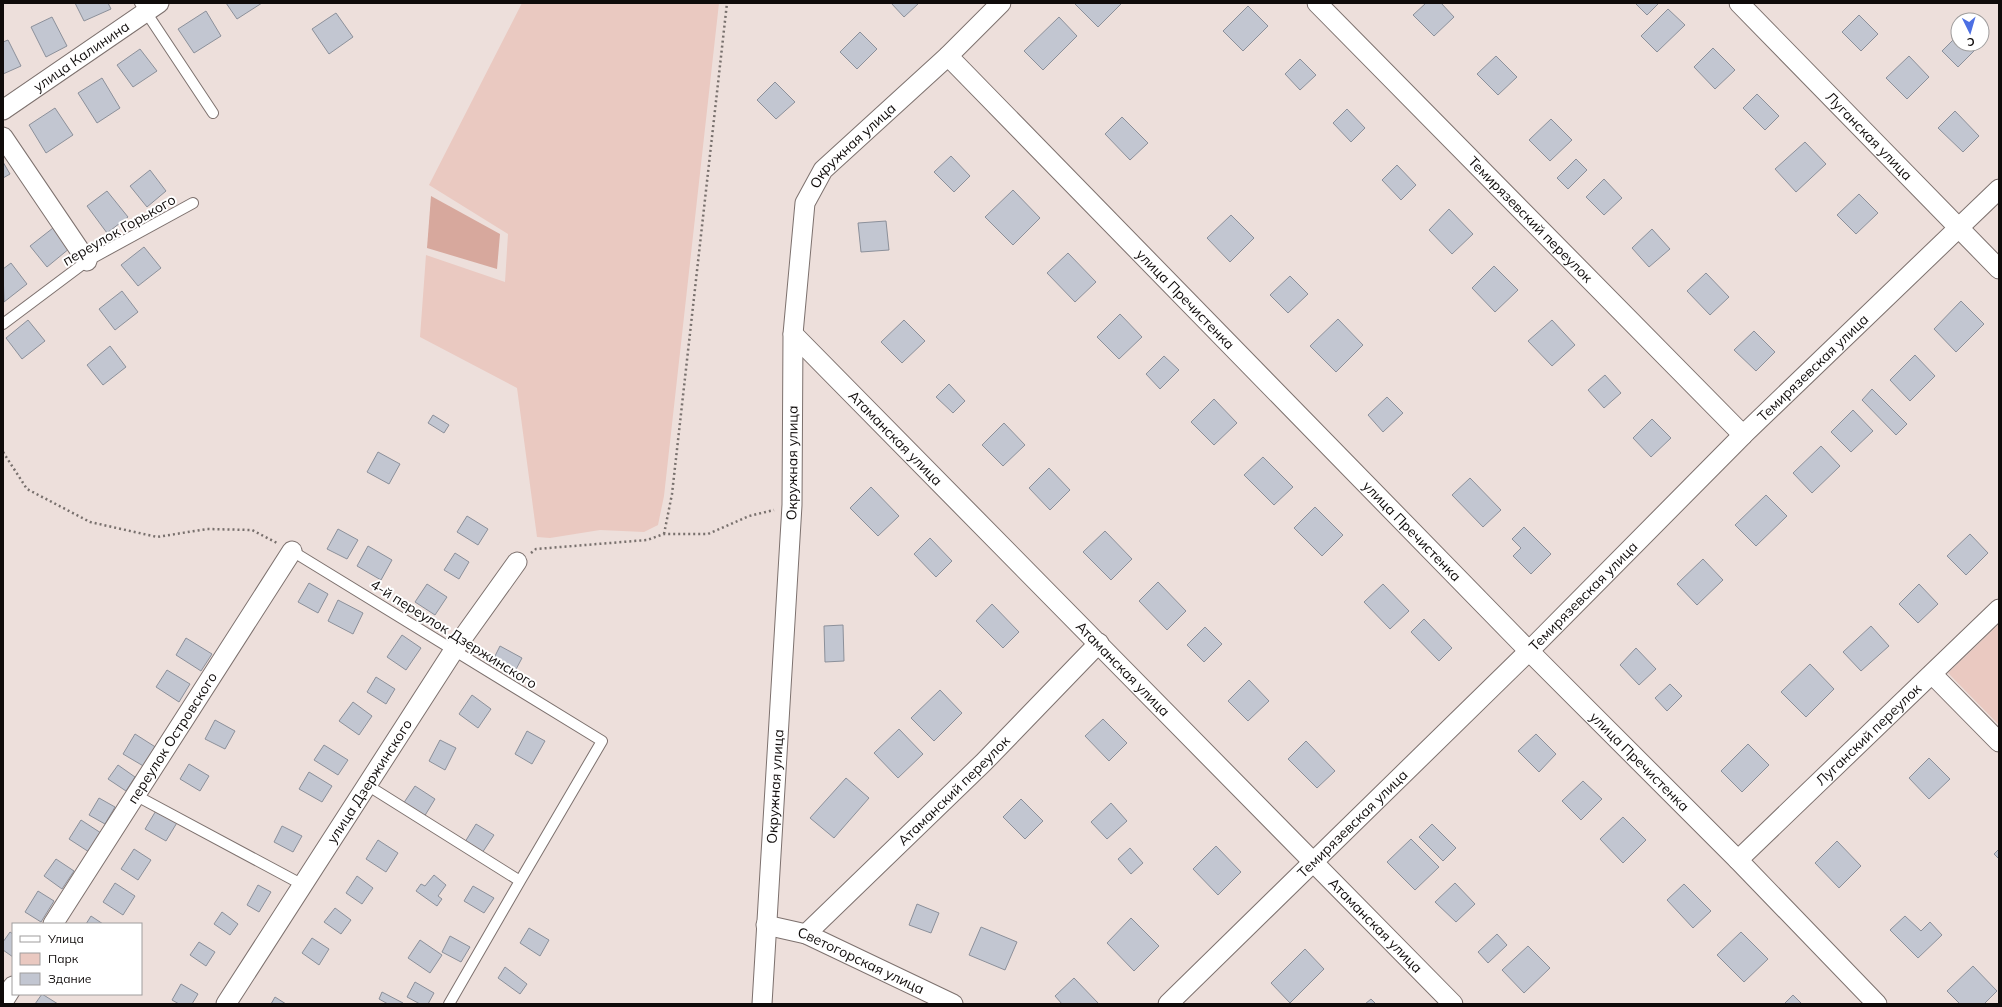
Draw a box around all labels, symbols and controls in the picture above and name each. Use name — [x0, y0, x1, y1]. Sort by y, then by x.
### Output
north arrow — [1950, 12, 1990, 52]
street label: улица Калинина — [30, 17, 133, 95]
text: С — [1966, 35, 1975, 49]
street label: Луганская улица — [1822, 88, 1916, 184]
street label: Окружная улица — [806, 99, 900, 191]
street label: Темирязевский переулок — [1464, 153, 1597, 287]
street label: переулок Горького — [59, 190, 179, 270]
street label: улица Пречистенка — [1132, 245, 1239, 353]
street label: Темирязевская улица — [1754, 310, 1872, 425]
street label: Атаманская улица — [845, 387, 946, 489]
street label: Окружная улица — [782, 405, 802, 521]
street label: улица Пречистенка — [1359, 477, 1465, 585]
street label: Темирязевская улица — [1525, 538, 1641, 655]
street label: 4-й переулок Дзержинского — [367, 575, 541, 693]
street label: Атаманская улица — [1072, 617, 1174, 720]
street label: переулок Островского — [123, 669, 221, 807]
street label: Луганский переулок — [1812, 679, 1925, 789]
street label: улица Пречистенка — [1586, 708, 1693, 815]
street label: улица Дзержинского — [323, 716, 416, 847]
street label: Окружная улица — [763, 729, 788, 844]
street label: Атаманский переулок — [894, 732, 1014, 849]
street label: Темирязевская улица — [1294, 766, 1411, 882]
street label: Атаманская улица — [1325, 874, 1426, 977]
legend — [12, 923, 142, 995]
street label: Светогорская улица — [796, 923, 927, 998]
text: Улица — [47, 931, 84, 946]
text: Парк — [48, 951, 79, 966]
text: Здание — [48, 971, 92, 986]

